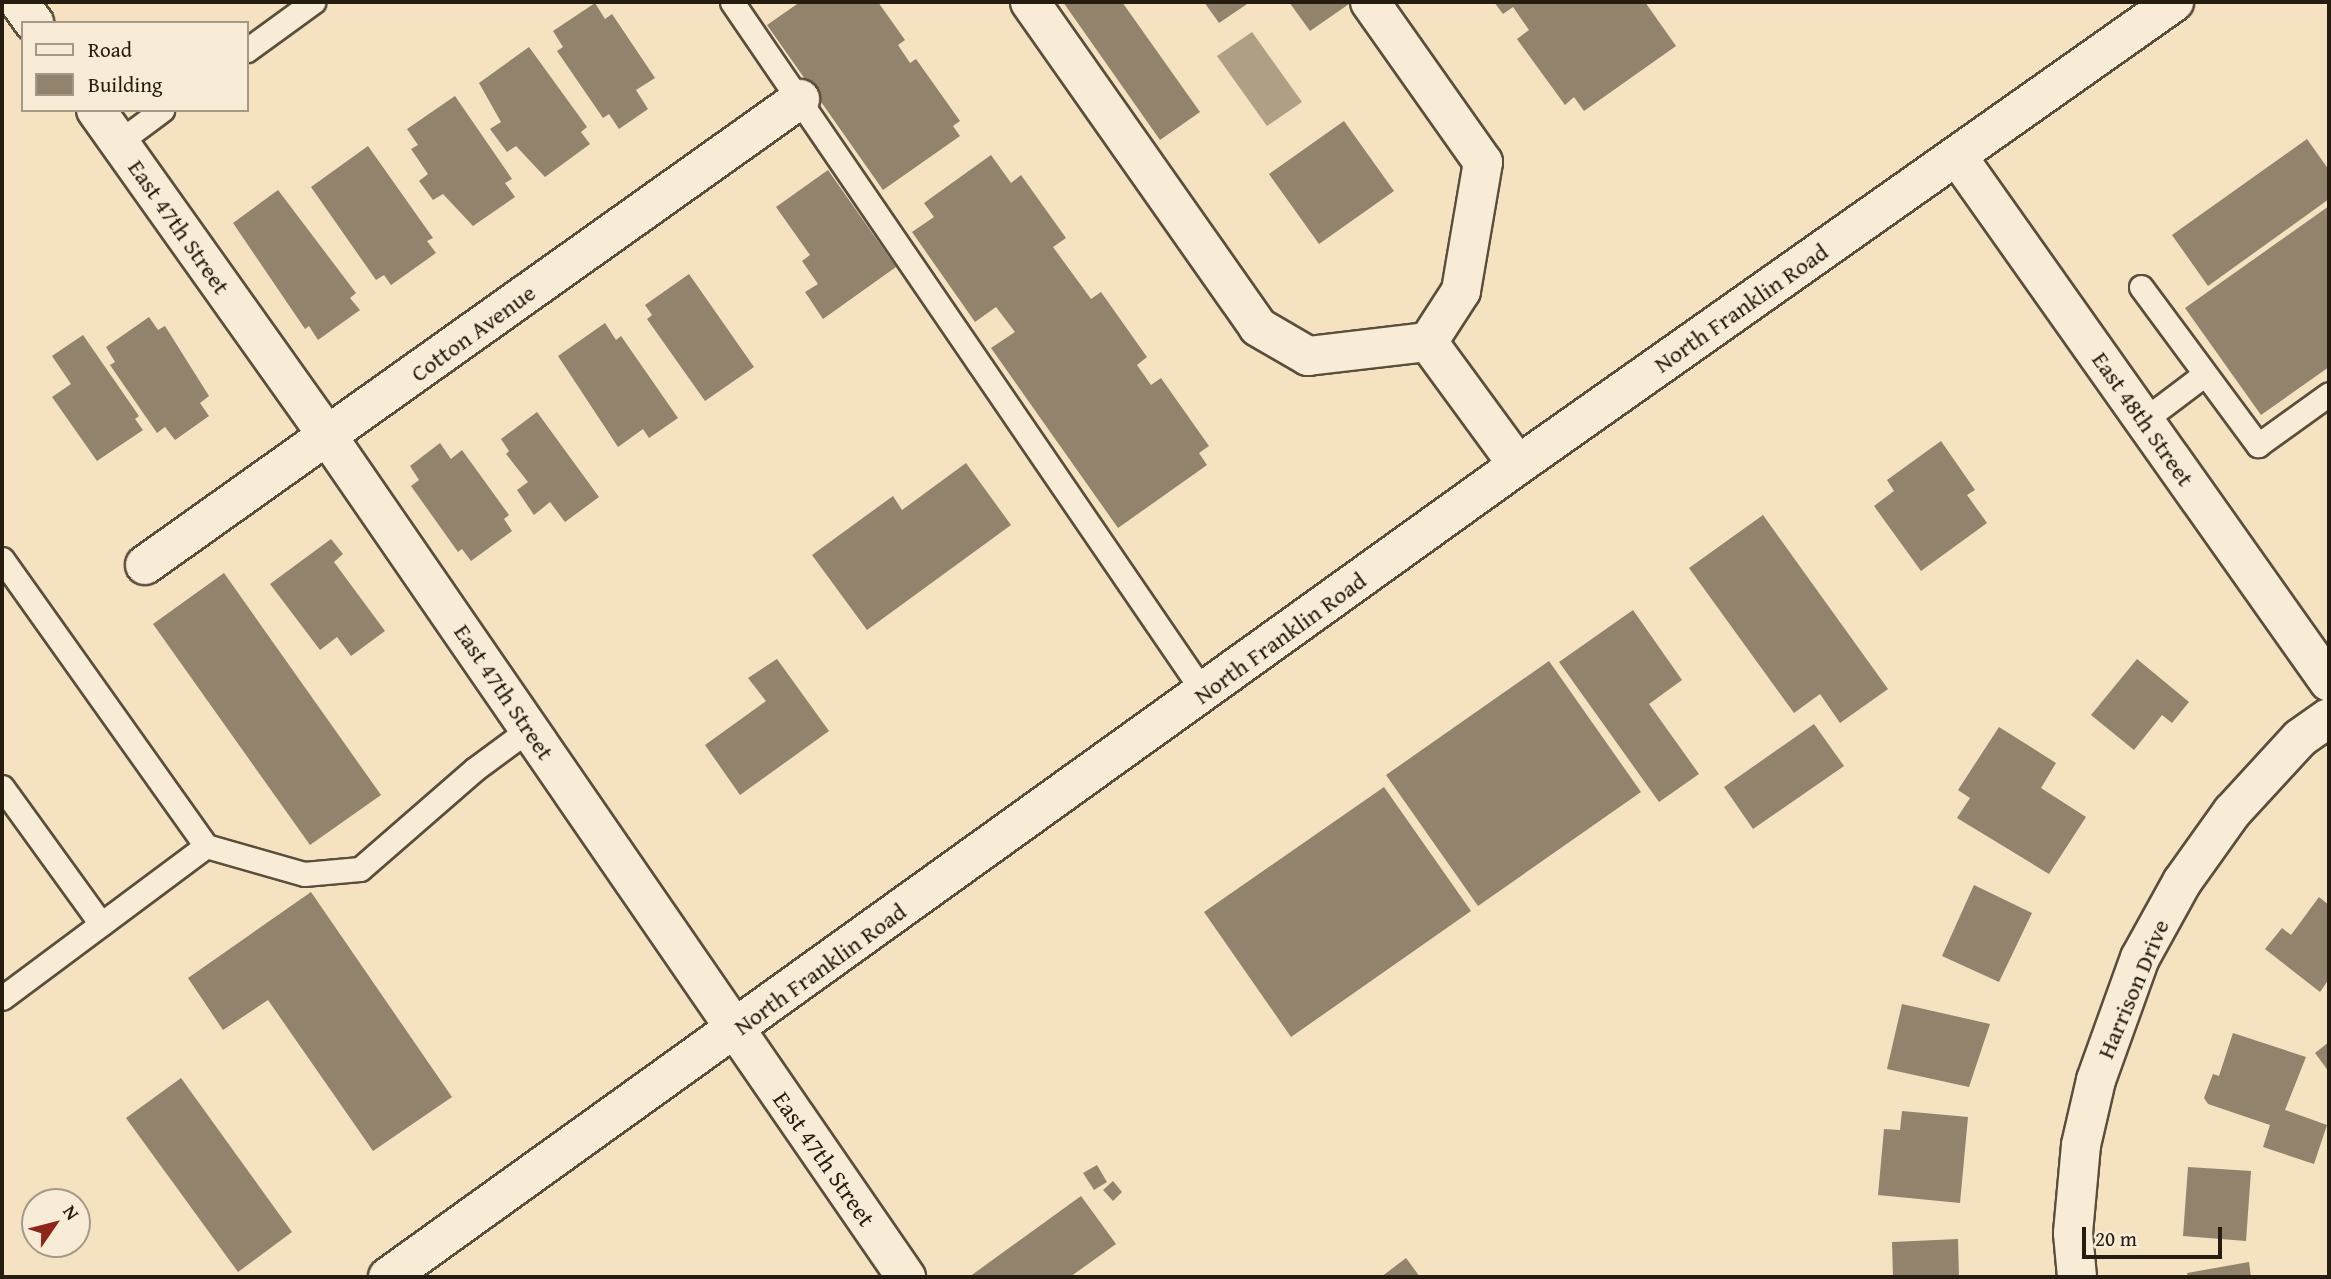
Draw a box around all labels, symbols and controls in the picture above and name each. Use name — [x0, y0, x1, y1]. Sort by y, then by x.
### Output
legend — [21, 21, 248, 112]
text: Road — [88, 34, 132, 65]
text: Building — [88, 69, 162, 100]
street label: East 47th Street — [122, 154, 236, 300]
street label: North Franklin Road — [1648, 237, 1834, 379]
street label: Cotton Avenue — [405, 278, 541, 388]
street label: East 48th Street — [2086, 346, 2200, 492]
street label: North Franklin Road — [1188, 566, 1372, 710]
street label: East 47th Street — [448, 619, 560, 765]
street label: North Franklin Road — [728, 897, 912, 1041]
street label: Harrison Drive — [2091, 915, 2175, 1063]
street label: East 47th Street — [767, 1086, 881, 1232]
north arrow — [21, 1188, 91, 1258]
text: N — [56, 1199, 87, 1225]
scale bar — [2086, 1212, 2226, 1256]
text: 20 m — [2095, 1223, 2137, 1254]

